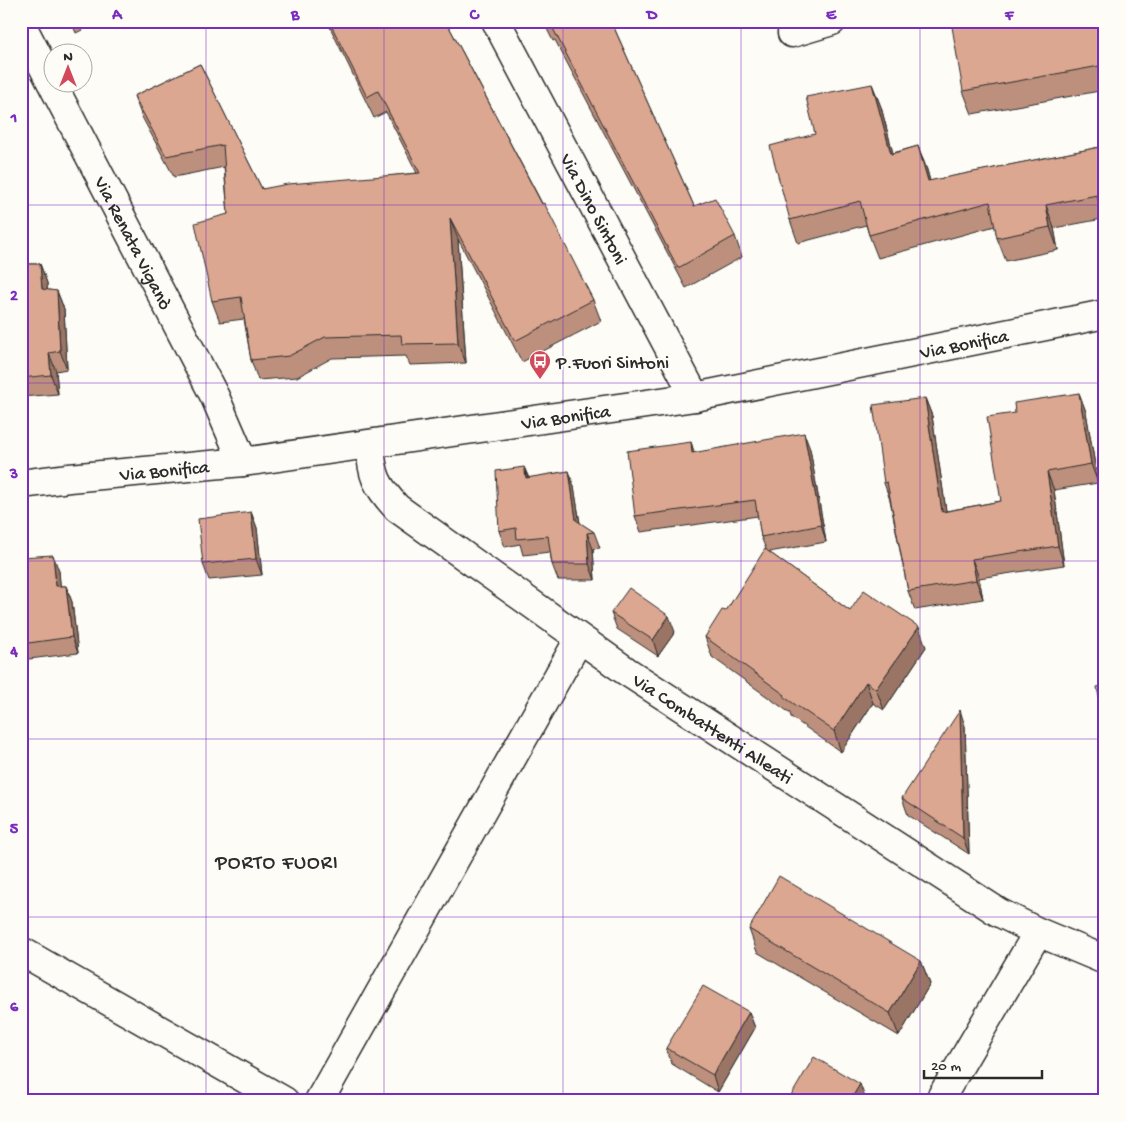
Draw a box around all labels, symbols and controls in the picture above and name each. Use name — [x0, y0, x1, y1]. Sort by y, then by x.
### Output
text: A — [111, 7, 123, 26]
text: B — [290, 7, 300, 26]
text: C — [469, 7, 480, 26]
text: D — [645, 7, 658, 26]
text: E — [826, 7, 837, 26]
text: F — [1004, 7, 1015, 26]
north arrow — [42, 42, 92, 92]
text: N — [63, 49, 73, 66]
text: 1 — [10, 110, 17, 129]
street label: Via Dino Sintoni — [553, 150, 631, 270]
street label: Via Renata Viganò — [87, 172, 176, 314]
text: 2 — [10, 288, 18, 307]
street label: Via Bonifica — [917, 326, 1012, 366]
bus stop icon: P.Fuori Sintoni — [528, 349, 552, 380]
place label: P.Fuori Sintoni — [555, 353, 669, 376]
street label: Via Bonifica — [519, 401, 613, 437]
street label: Via Bonifica — [118, 457, 212, 488]
text: 3 — [9, 466, 18, 485]
text: 4 — [9, 644, 18, 663]
street label: Via Combattenti Alleati — [626, 670, 796, 791]
text: 5 — [10, 821, 19, 840]
district label: PORTO FUORI — [214, 852, 339, 877]
text: 6 — [10, 999, 19, 1018]
scale bar — [924, 1047, 1041, 1079]
text: 20 m — [931, 1058, 961, 1076]

